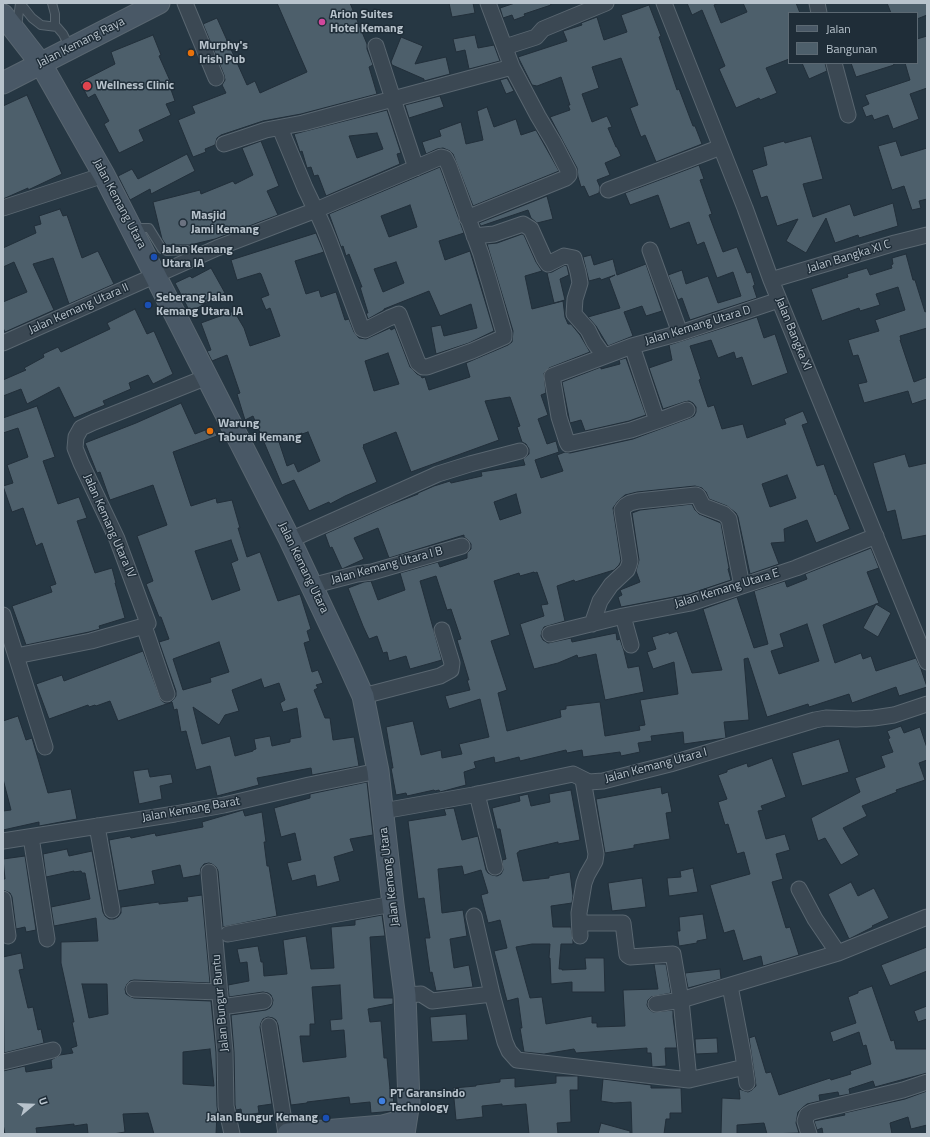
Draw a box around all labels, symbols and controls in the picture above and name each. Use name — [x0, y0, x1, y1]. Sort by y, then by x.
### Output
place label: Arion Suites Hotel Kemang — [330, 8, 403, 36]
legend — [788, 12, 918, 64]
street label: Jalan Kemang Raya — [35, 15, 127, 71]
marker: Arion Suites Hotel Kemang — [317, 17, 327, 27]
text: Jalan — [826, 19, 851, 38]
place label: Murphy's Irish Pub — [199, 39, 248, 67]
text: Bangunan — [826, 39, 877, 58]
marker: Murphy's Irish Pub — [186, 48, 196, 58]
place label: Wellness Clinic — [96, 79, 174, 93]
marker: Wellness Clinic — [81, 80, 93, 92]
street label: Jalan Kemang Utara — [89, 157, 149, 251]
place label: Masjid Jami Kemang — [191, 209, 259, 237]
marker: Masjid Jami Kemang — [178, 218, 188, 228]
street label: Jalan Bangka XI C — [806, 237, 892, 277]
place label: Jalan Kemang Utara IA — [162, 243, 233, 271]
marker: Jalan Kemang Utara IA — [149, 252, 159, 262]
street label: Jalan Kemang Utara II — [27, 280, 131, 338]
place label: Seberang Jalan Kemang Utara IA — [156, 291, 243, 319]
street label: Jalan Bangka XI — [772, 295, 814, 373]
marker: Seberang Jalan Kemang Utara IA — [143, 300, 153, 310]
street label: Jalan Kemang Utara D — [643, 303, 753, 349]
place label: Warung Taburai Kemang — [218, 417, 301, 445]
marker: Warung Taburai Kemang — [205, 426, 215, 436]
street label: Jalan Kemang Utara IV — [80, 472, 138, 580]
street label: Jalan Kemang Utara — [275, 520, 331, 616]
street label: Jalan Kemang Utara I B — [330, 544, 444, 588]
street label: Jalan Kemang Utara E — [673, 566, 781, 612]
street label: Jalan Kemang Utara I — [603, 745, 709, 787]
street label: Jalan Kemang Barat — [141, 794, 241, 826]
street label: Jalan Kemang Utara — [377, 827, 403, 927]
street label: Jalan Bungur Buntu — [210, 954, 232, 1052]
north arrow — [12, 1085, 52, 1125]
place label: PT Garansindo Technology — [390, 1087, 465, 1115]
text: U — [35, 1095, 52, 1107]
marker: PT Garansindo Technology — [377, 1096, 387, 1106]
place label: Jalan Bungur Kemang — [207, 1111, 318, 1125]
marker: Jalan Bungur Kemang — [321, 1113, 331, 1123]

